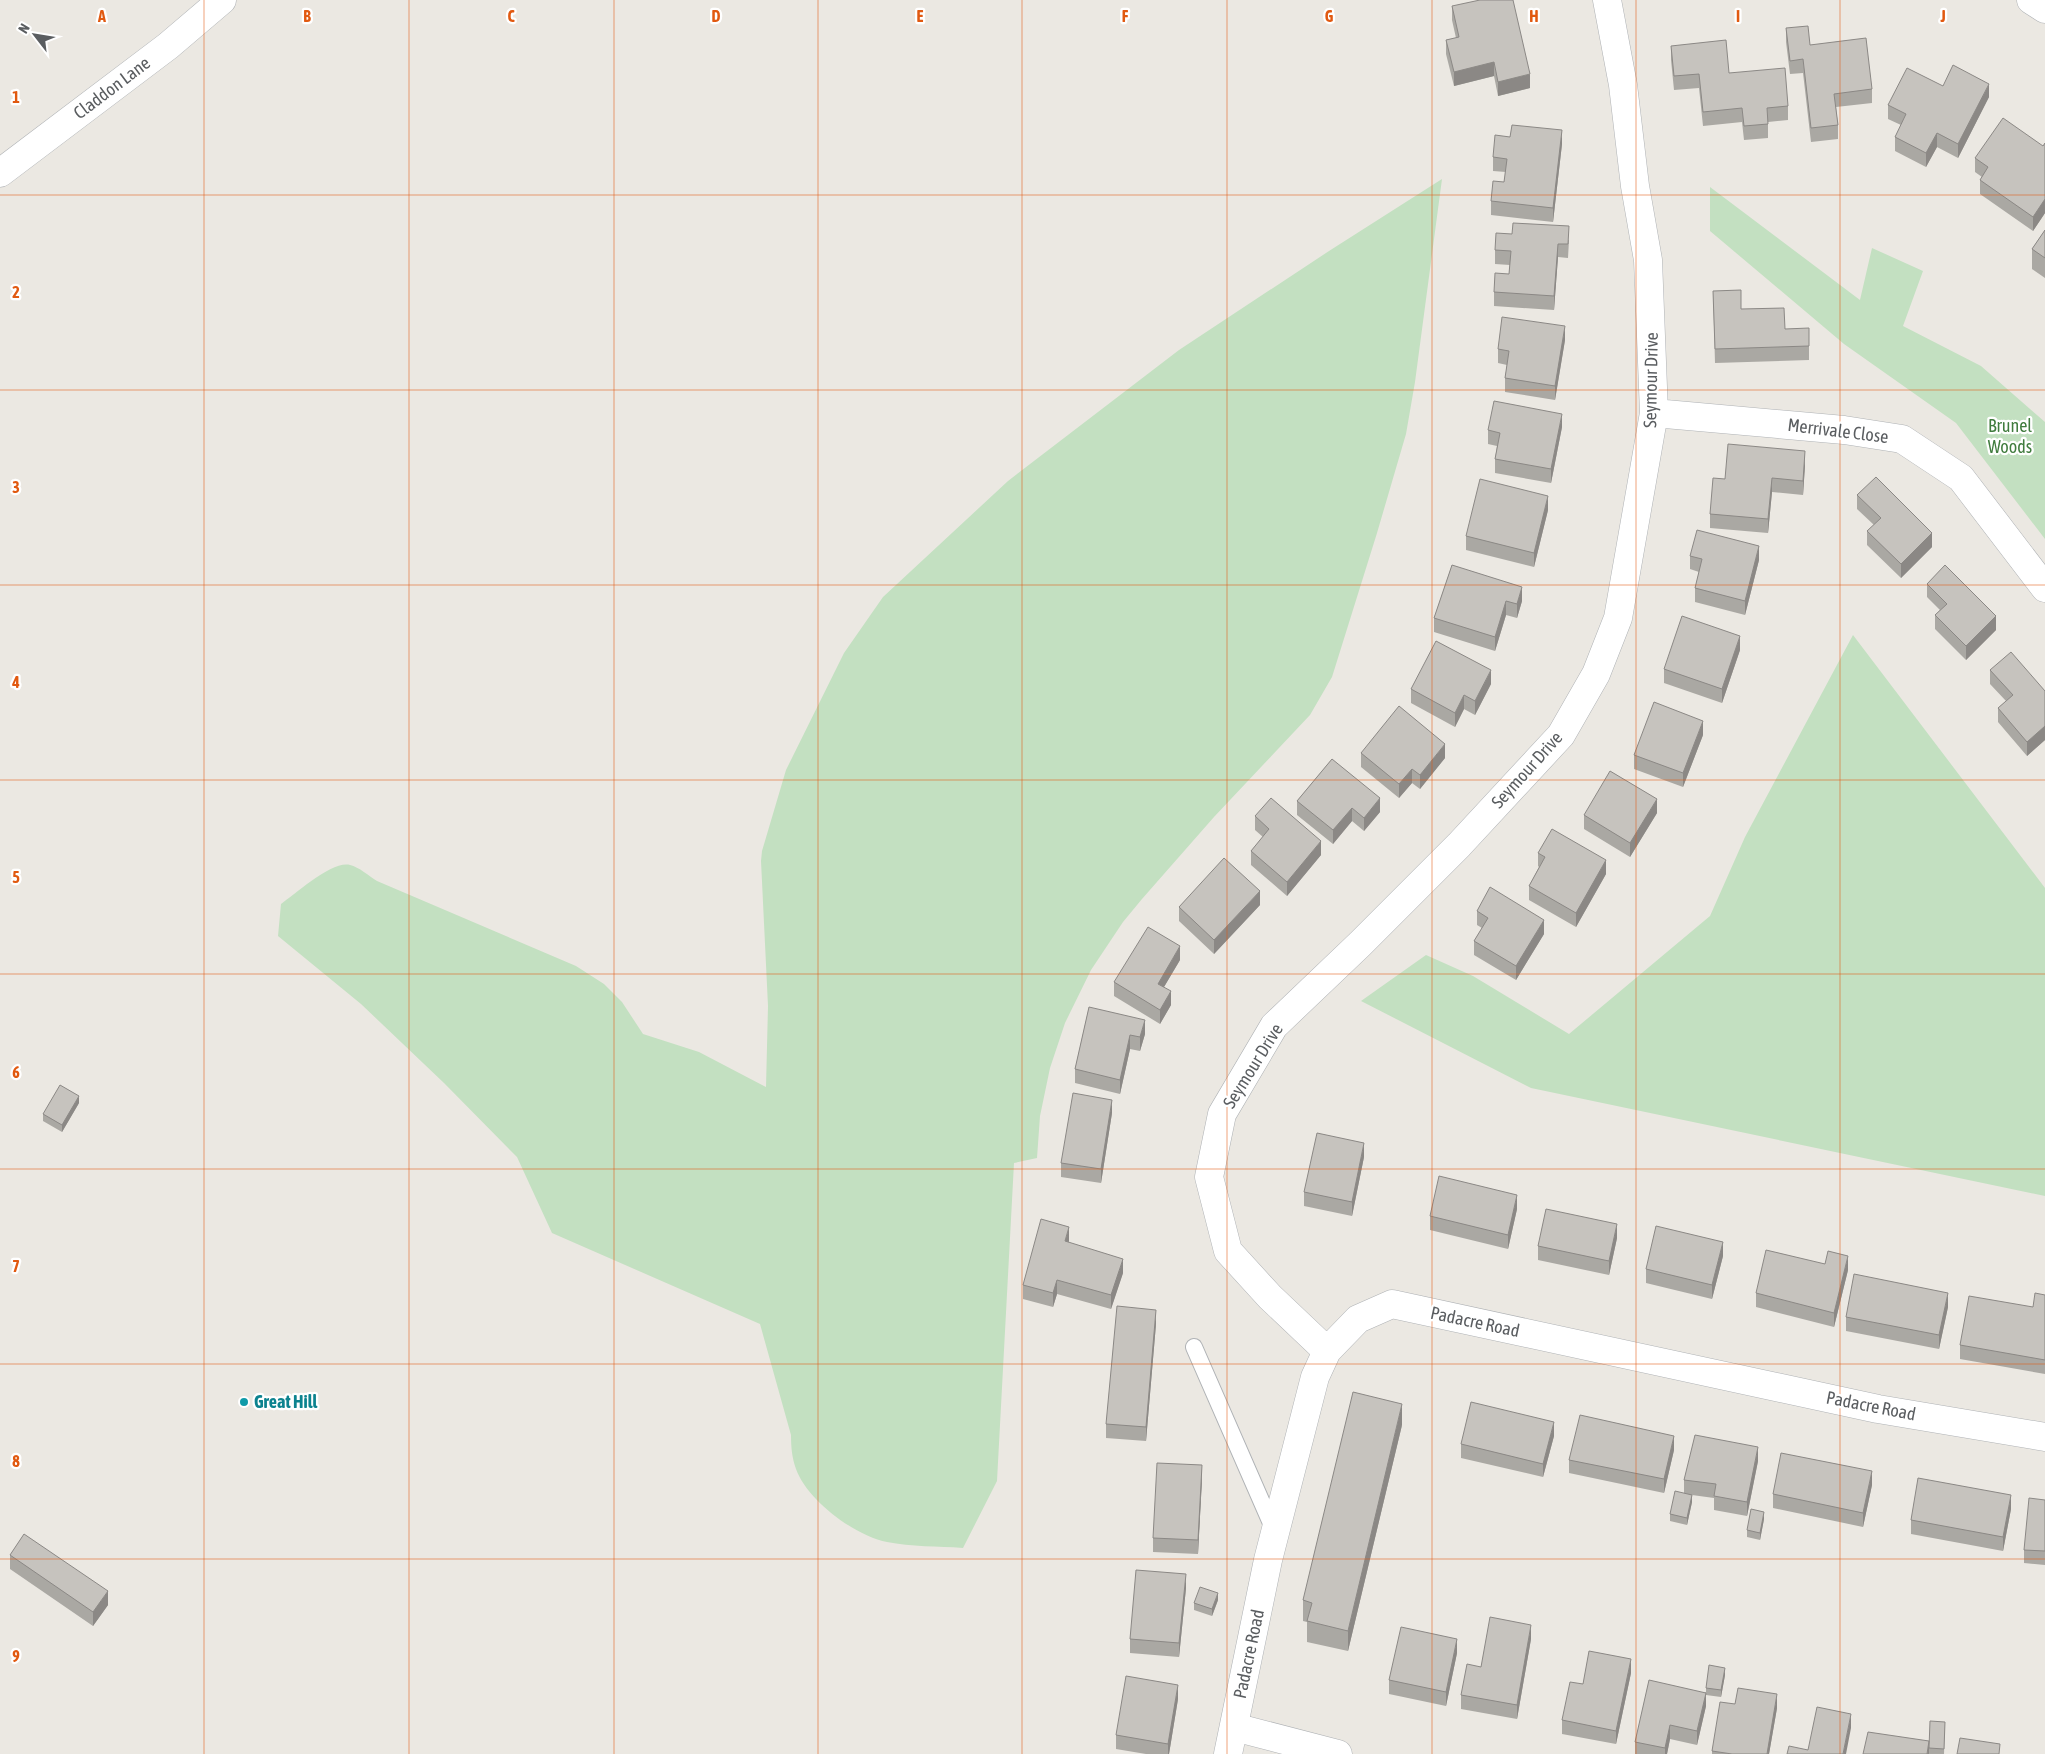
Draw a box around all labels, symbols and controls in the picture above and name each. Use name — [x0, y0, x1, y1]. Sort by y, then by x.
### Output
text: A — [97, 7, 106, 25]
text: B — [303, 7, 311, 25]
text: C — [507, 7, 515, 25]
text: D — [712, 7, 721, 25]
text: E — [917, 7, 924, 25]
text: F — [1122, 7, 1129, 25]
text: G — [1325, 7, 1334, 25]
text: H — [1529, 7, 1539, 25]
text: I — [1736, 7, 1740, 25]
text: J — [1939, 7, 1946, 25]
north arrow — [10, 10, 60, 60]
text: N — [15, 21, 33, 36]
street label: Claddon Lane — [69, 52, 154, 123]
text: 1 — [12, 88, 20, 106]
text: 2 — [12, 283, 20, 301]
street label: Seymour Drive — [1639, 332, 1662, 428]
street label: Merrivale Close — [1786, 414, 1890, 447]
park label: Brunel Woods — [1988, 415, 2032, 457]
text: 3 — [12, 478, 20, 496]
text: 4 — [11, 673, 20, 691]
street label: Seymour Drive — [1487, 727, 1566, 812]
text: 5 — [12, 868, 20, 886]
street label: Seymour Drive — [1218, 1020, 1287, 1112]
text: 6 — [12, 1063, 20, 1081]
text: 7 — [12, 1257, 20, 1275]
street label: Padacre Road — [1429, 1302, 1522, 1341]
street label: Padacre Road — [1825, 1387, 1918, 1424]
place label: Great Hill — [254, 1391, 317, 1412]
marker: Great Hill — [238, 1396, 250, 1408]
text: 8 — [12, 1452, 20, 1470]
street label: Padacre Road — [1229, 1607, 1268, 1700]
text: 9 — [12, 1647, 20, 1665]

